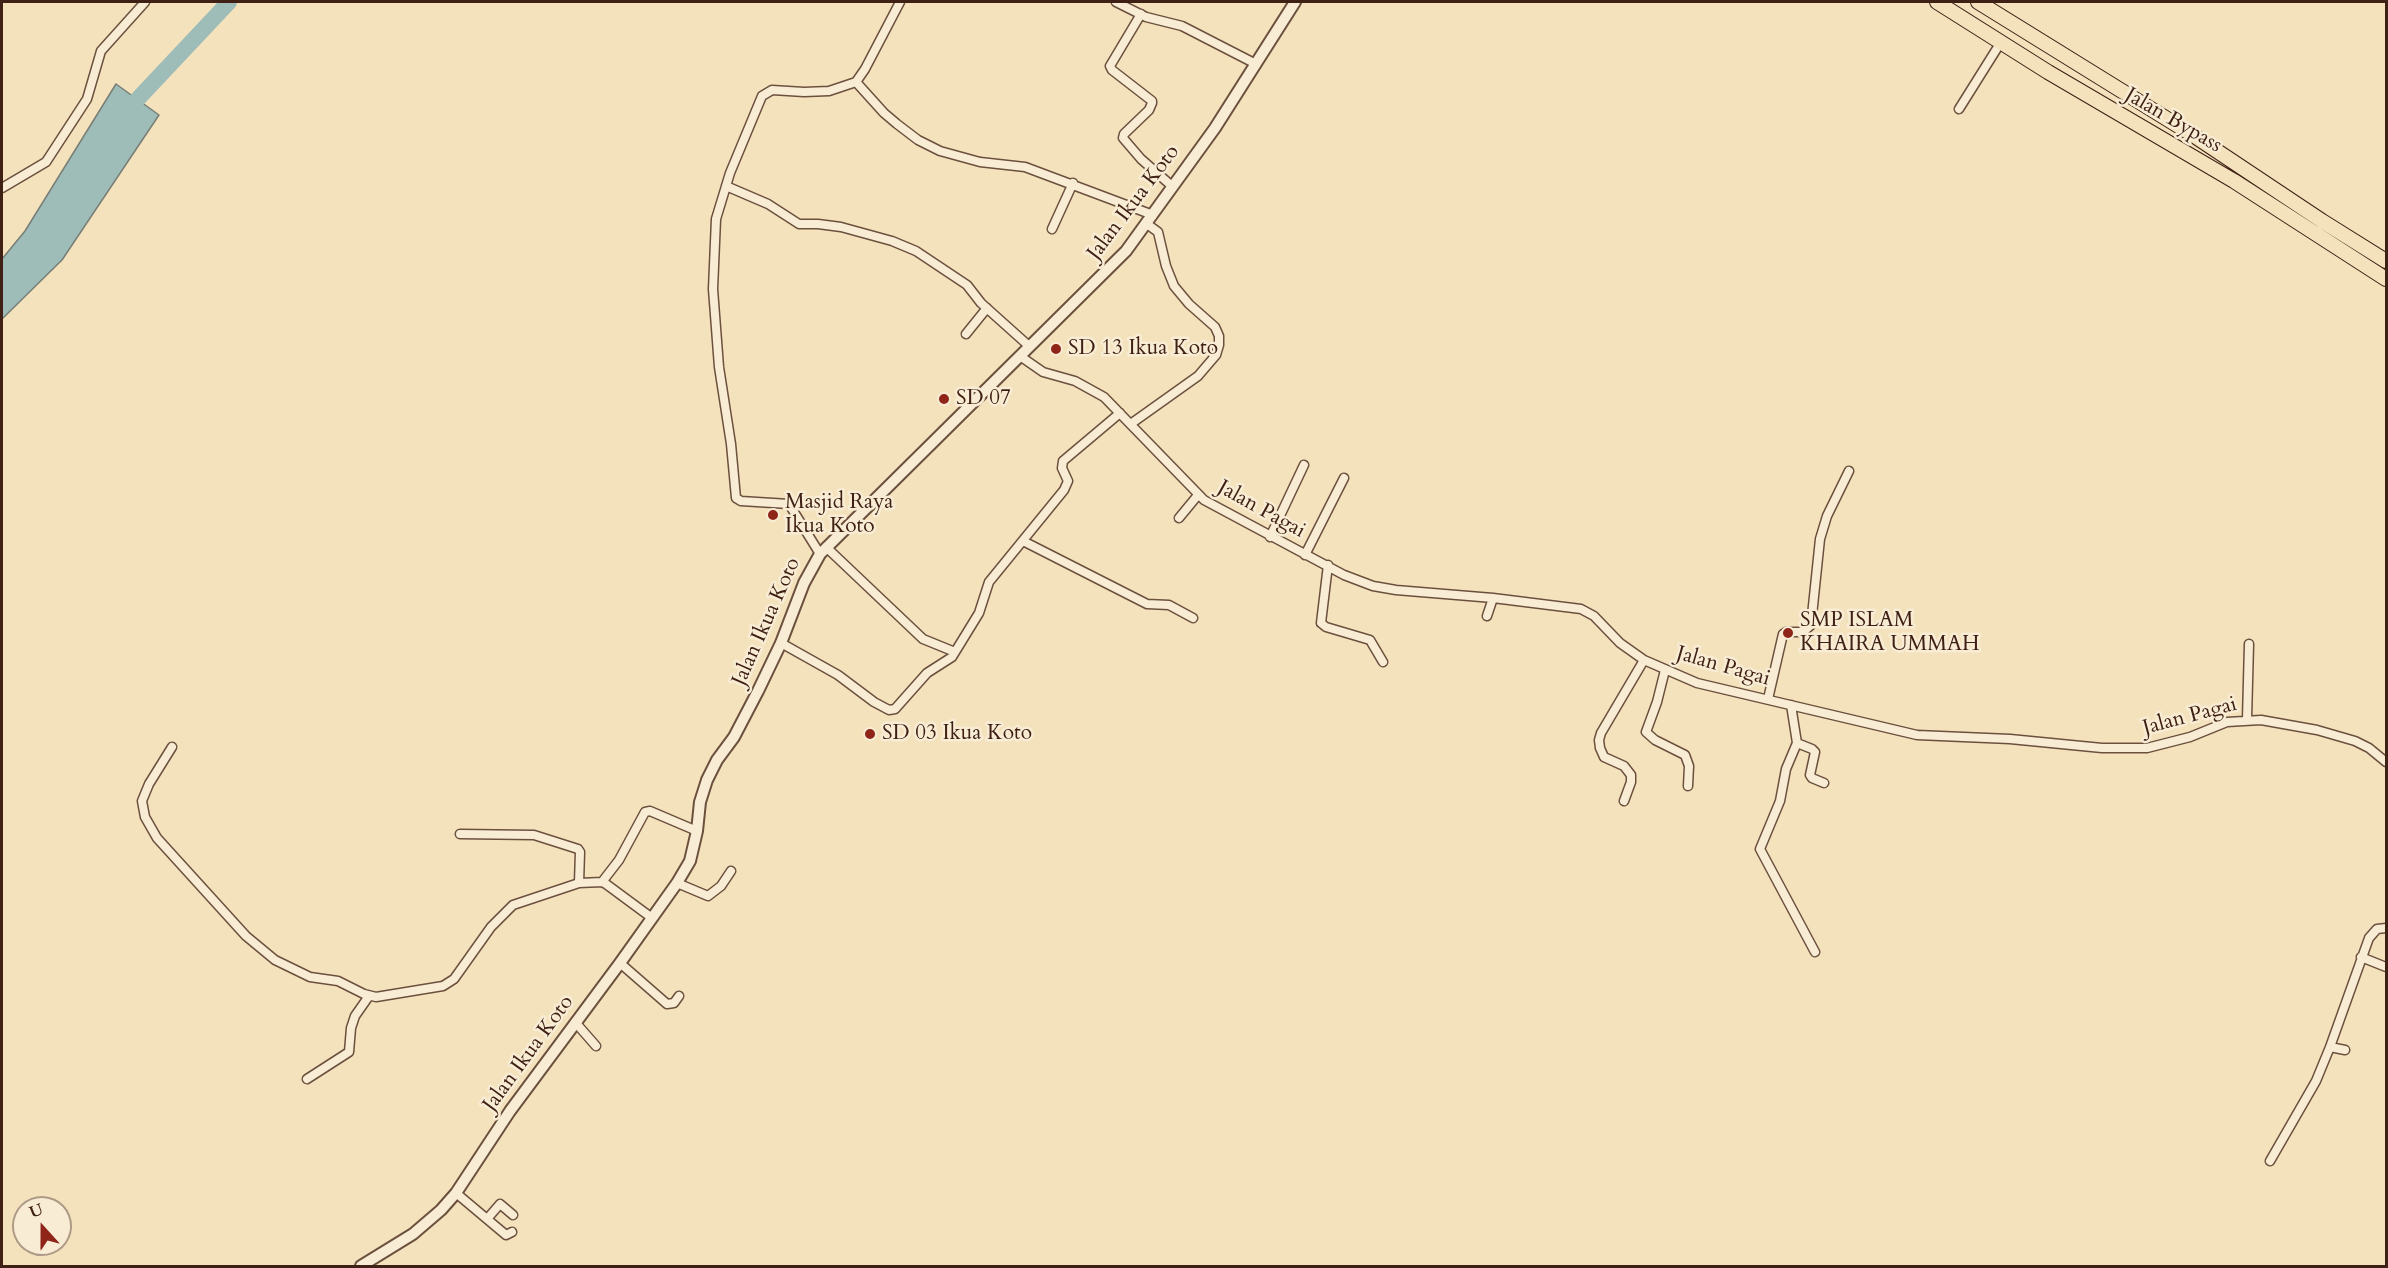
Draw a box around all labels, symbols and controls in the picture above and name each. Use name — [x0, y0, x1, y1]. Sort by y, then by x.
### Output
street label: Jalan Bypass — [2120, 83, 2226, 159]
street label: Jalan Ikua Koto — [1082, 140, 1186, 266]
place label: SD 13 Ikua Koto — [1068, 336, 1218, 362]
marker: SD 13 Ikua Koto — [1049, 342, 1063, 356]
place label: SD 07 — [956, 386, 1011, 412]
marker: SD 07 — [937, 392, 951, 406]
street label: Jalan Pagai — [1213, 476, 1309, 544]
place label: Masjid Raya Ikua Koto — [785, 490, 893, 540]
marker: Masjid Raya Ikua Koto — [766, 508, 780, 522]
street label: Jalan Ikua Koto — [727, 554, 807, 690]
place label: SMP ISLAM KHAIRA UMMAH — [1800, 608, 1980, 658]
marker: SMP ISLAM KHAIRA UMMAH — [1781, 626, 1795, 640]
street label: Jalan Pagai — [1673, 642, 1773, 692]
street label: Jalan Pagai — [2140, 692, 2240, 742]
place label: SD 03 Ikua Koto — [882, 721, 1032, 747]
marker: SD 03 Ikua Koto — [863, 727, 877, 741]
street label: Jalan Ikua Koto — [478, 991, 580, 1117]
north arrow — [12, 1196, 72, 1256]
text: U — [26, 1198, 46, 1224]

